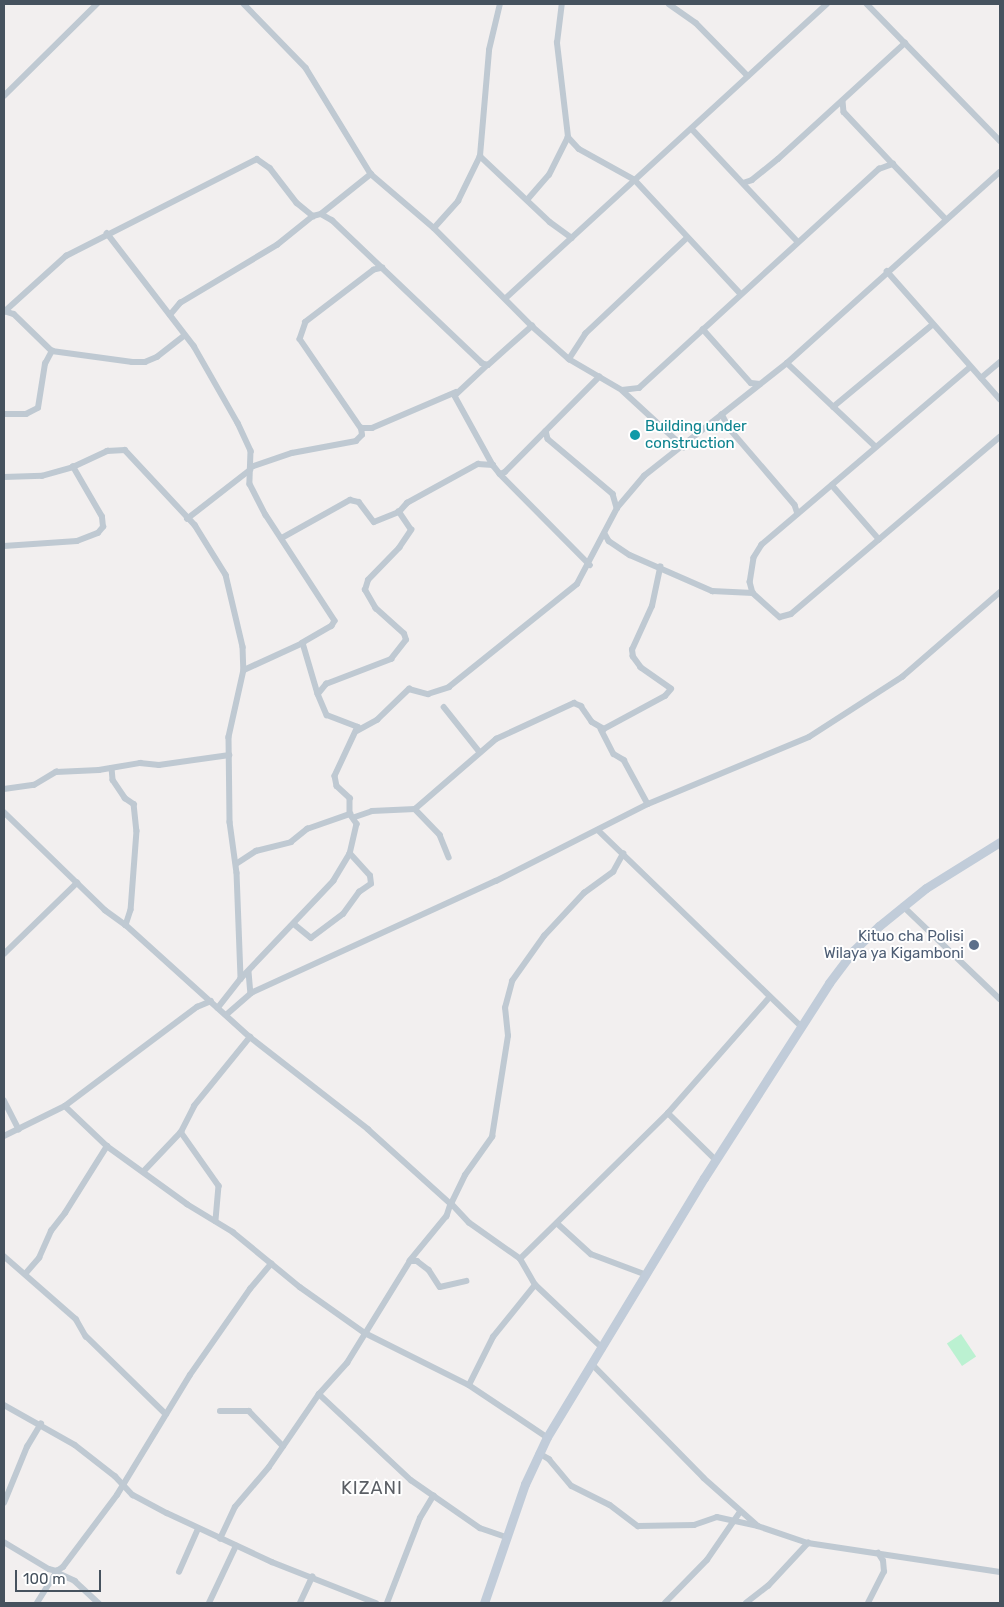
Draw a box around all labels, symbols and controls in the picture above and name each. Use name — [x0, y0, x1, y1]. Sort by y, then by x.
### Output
place label: Building under construction — [645, 417, 747, 452]
marker: Building under construction — [629, 429, 641, 441]
place label: Kituo cha Polisi Wilaya ya Kigamboni — [823, 927, 964, 962]
marker: Kituo cha Polisi Wilaya ya Kigamboni — [968, 939, 980, 951]
district label: KIZANI — [340, 1477, 404, 1499]
scale bar — [18, 1560, 104, 1592]
text: 100 m — [23, 1570, 65, 1588]

